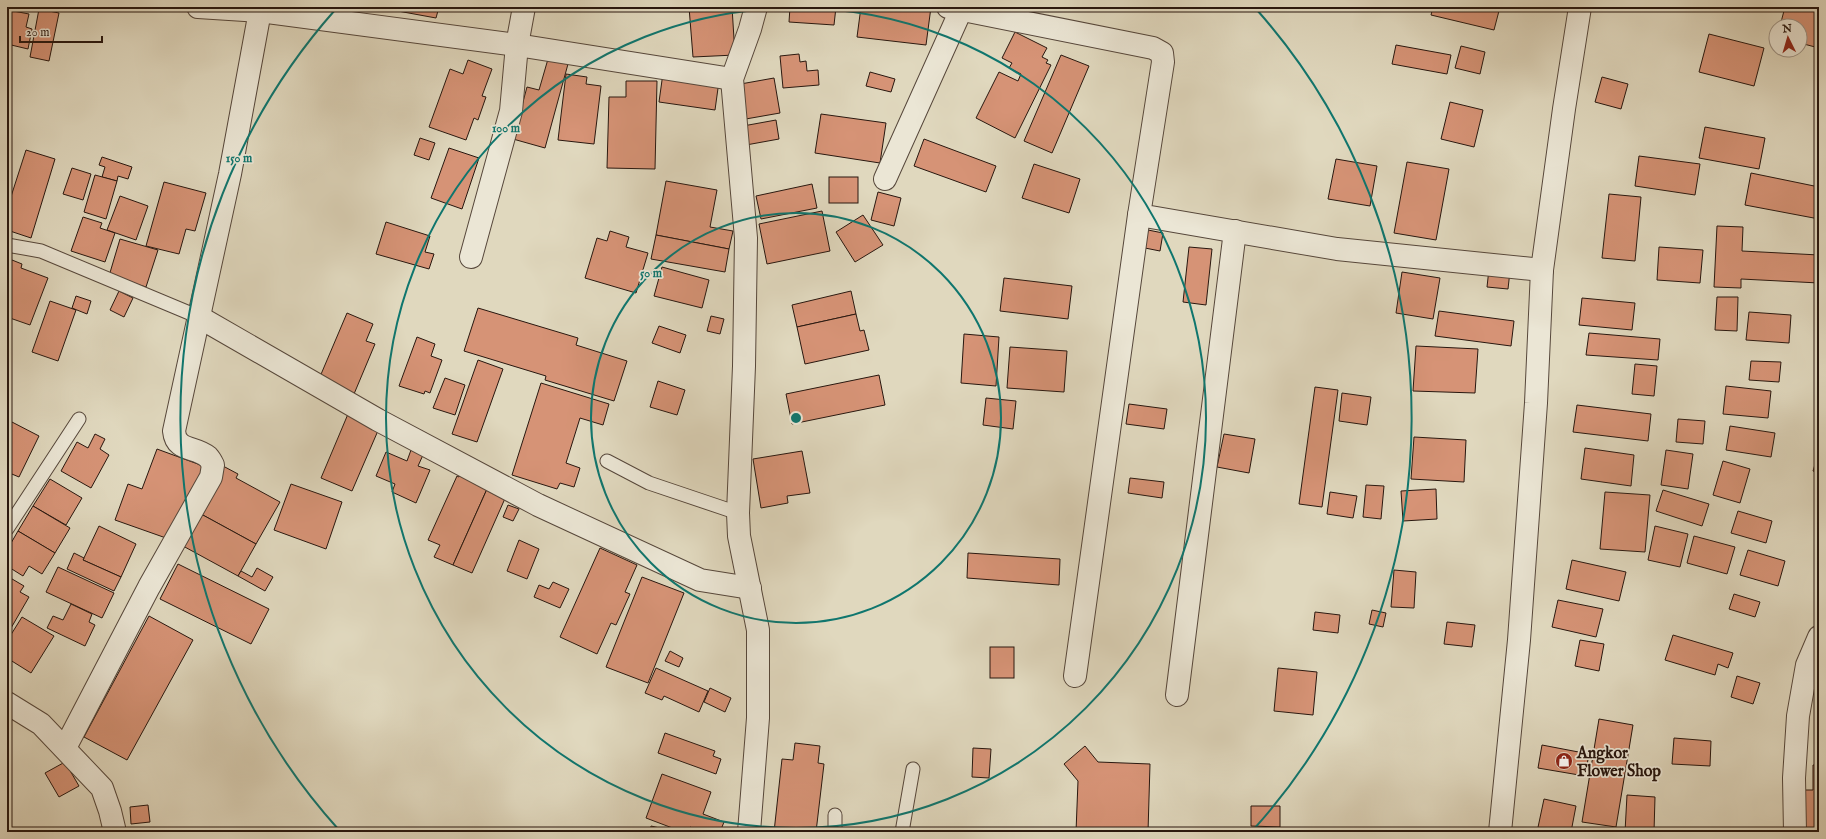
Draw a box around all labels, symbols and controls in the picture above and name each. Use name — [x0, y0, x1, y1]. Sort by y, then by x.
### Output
scale bar — [20, 18, 102, 44]
north arrow — [1768, 18, 1808, 58]
text: N — [1781, 22, 1793, 37]
text: 20 m — [26, 25, 49, 40]
text: 100 m — [492, 121, 521, 136]
text: 150 m — [226, 151, 253, 166]
text: 50 m — [640, 266, 663, 281]
centre of rings — [789, 411, 803, 425]
place label: Angkor Flower Shop — [1576, 744, 1661, 782]
shop icon: Angkor Flower Shop — [1554, 751, 1574, 771]

